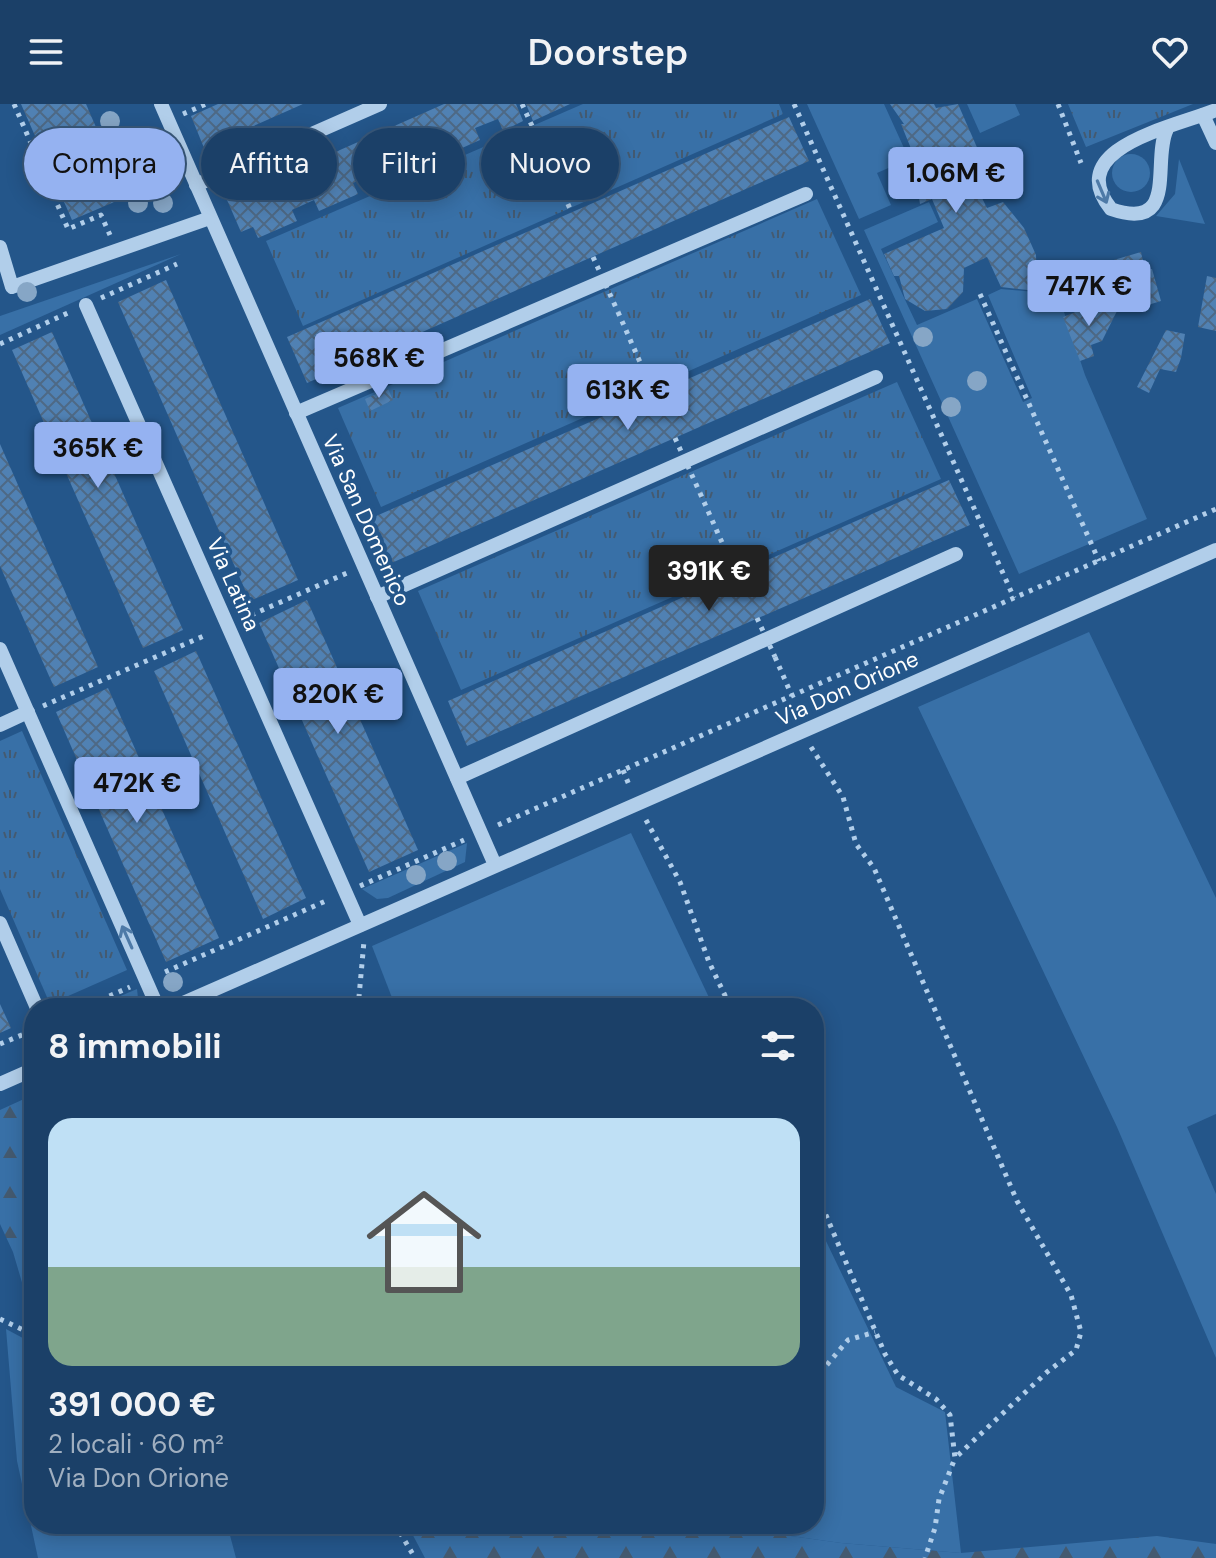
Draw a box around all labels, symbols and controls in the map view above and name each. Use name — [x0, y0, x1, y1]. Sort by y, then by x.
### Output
text: Doorstep — [528, 29, 688, 76]
icon: menu — [24, 30, 68, 74]
icon: heart — [1148, 30, 1192, 74]
chip: Compra — [24, 128, 185, 200]
chip: Affitta — [201, 128, 337, 200]
chip: Filtri — [353, 128, 465, 200]
chip: Nuovo — [481, 128, 619, 200]
pin: 1.06M € — [882, 147, 1030, 215]
text: 1.06M € — [906, 156, 1006, 190]
one-way arrow — [1096, 180, 1110, 204]
pin: 747K € — [1024, 260, 1154, 328]
text: 747K € — [1045, 269, 1133, 303]
pin: 568K € — [314, 332, 444, 400]
text: 568K € — [333, 341, 425, 375]
pin: 613K € — [563, 364, 693, 432]
text: 613K € — [585, 373, 671, 407]
pin: 365K € — [33, 422, 163, 490]
street label: Via San Domenico — [316, 430, 417, 611]
text: 365K € — [52, 431, 144, 465]
street label: Via Latina — [200, 533, 267, 636]
pin: 391K € — [644, 545, 774, 613]
text: 391K € — [667, 554, 751, 588]
street label: Via Don Orione — [771, 644, 923, 733]
pin: 820K € — [273, 668, 403, 736]
text: 820K € — [291, 677, 385, 711]
pin: 472K € — [72, 757, 202, 825]
text: 472K € — [92, 766, 182, 800]
one-way arrow — [118, 925, 133, 949]
text: 8 immobili — [48, 1024, 222, 1069]
icon: filters — [756, 1024, 800, 1068]
icon: home — [352, 1170, 496, 1314]
text: 391 000 € — [48, 1382, 216, 1427]
text: 2 locali · 60 m² — [48, 1427, 224, 1461]
text: Via Don Orione — [48, 1461, 229, 1495]

